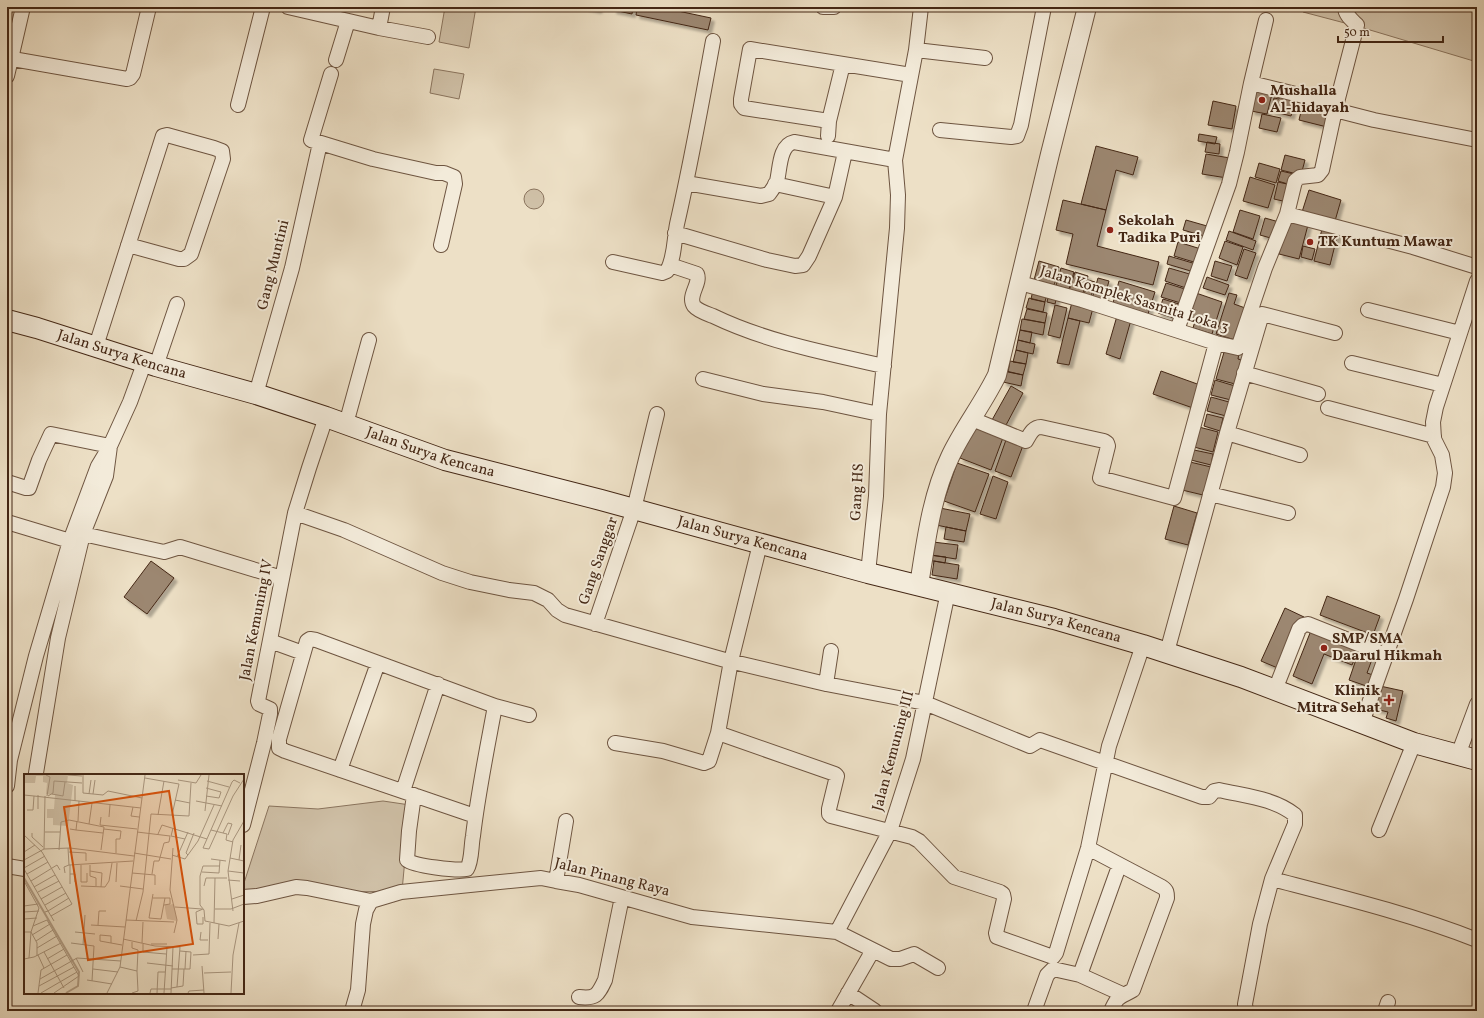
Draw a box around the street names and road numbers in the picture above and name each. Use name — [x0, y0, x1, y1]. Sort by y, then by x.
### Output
street label: Gang Muntini — [253, 218, 295, 312]
street label: Jalan Komplek Sasmita Loka 3 — [1037, 261, 1231, 339]
street label: Jalan Surya Kencana — [55, 325, 189, 385]
street label: Jalan Surya Kencana — [363, 422, 497, 483]
street label: Gang HS — [846, 463, 870, 521]
street label: Jalan Surya Kencana — [675, 511, 810, 567]
street label: Gang Sanggar — [574, 514, 624, 608]
street label: Jalan Kemuning IV — [235, 557, 279, 683]
street label: Jalan Surya Kencana — [989, 593, 1124, 649]
street label: Jalan Kemuning III — [868, 689, 920, 813]
street label: Jalan Pinang Raya — [552, 853, 672, 903]

